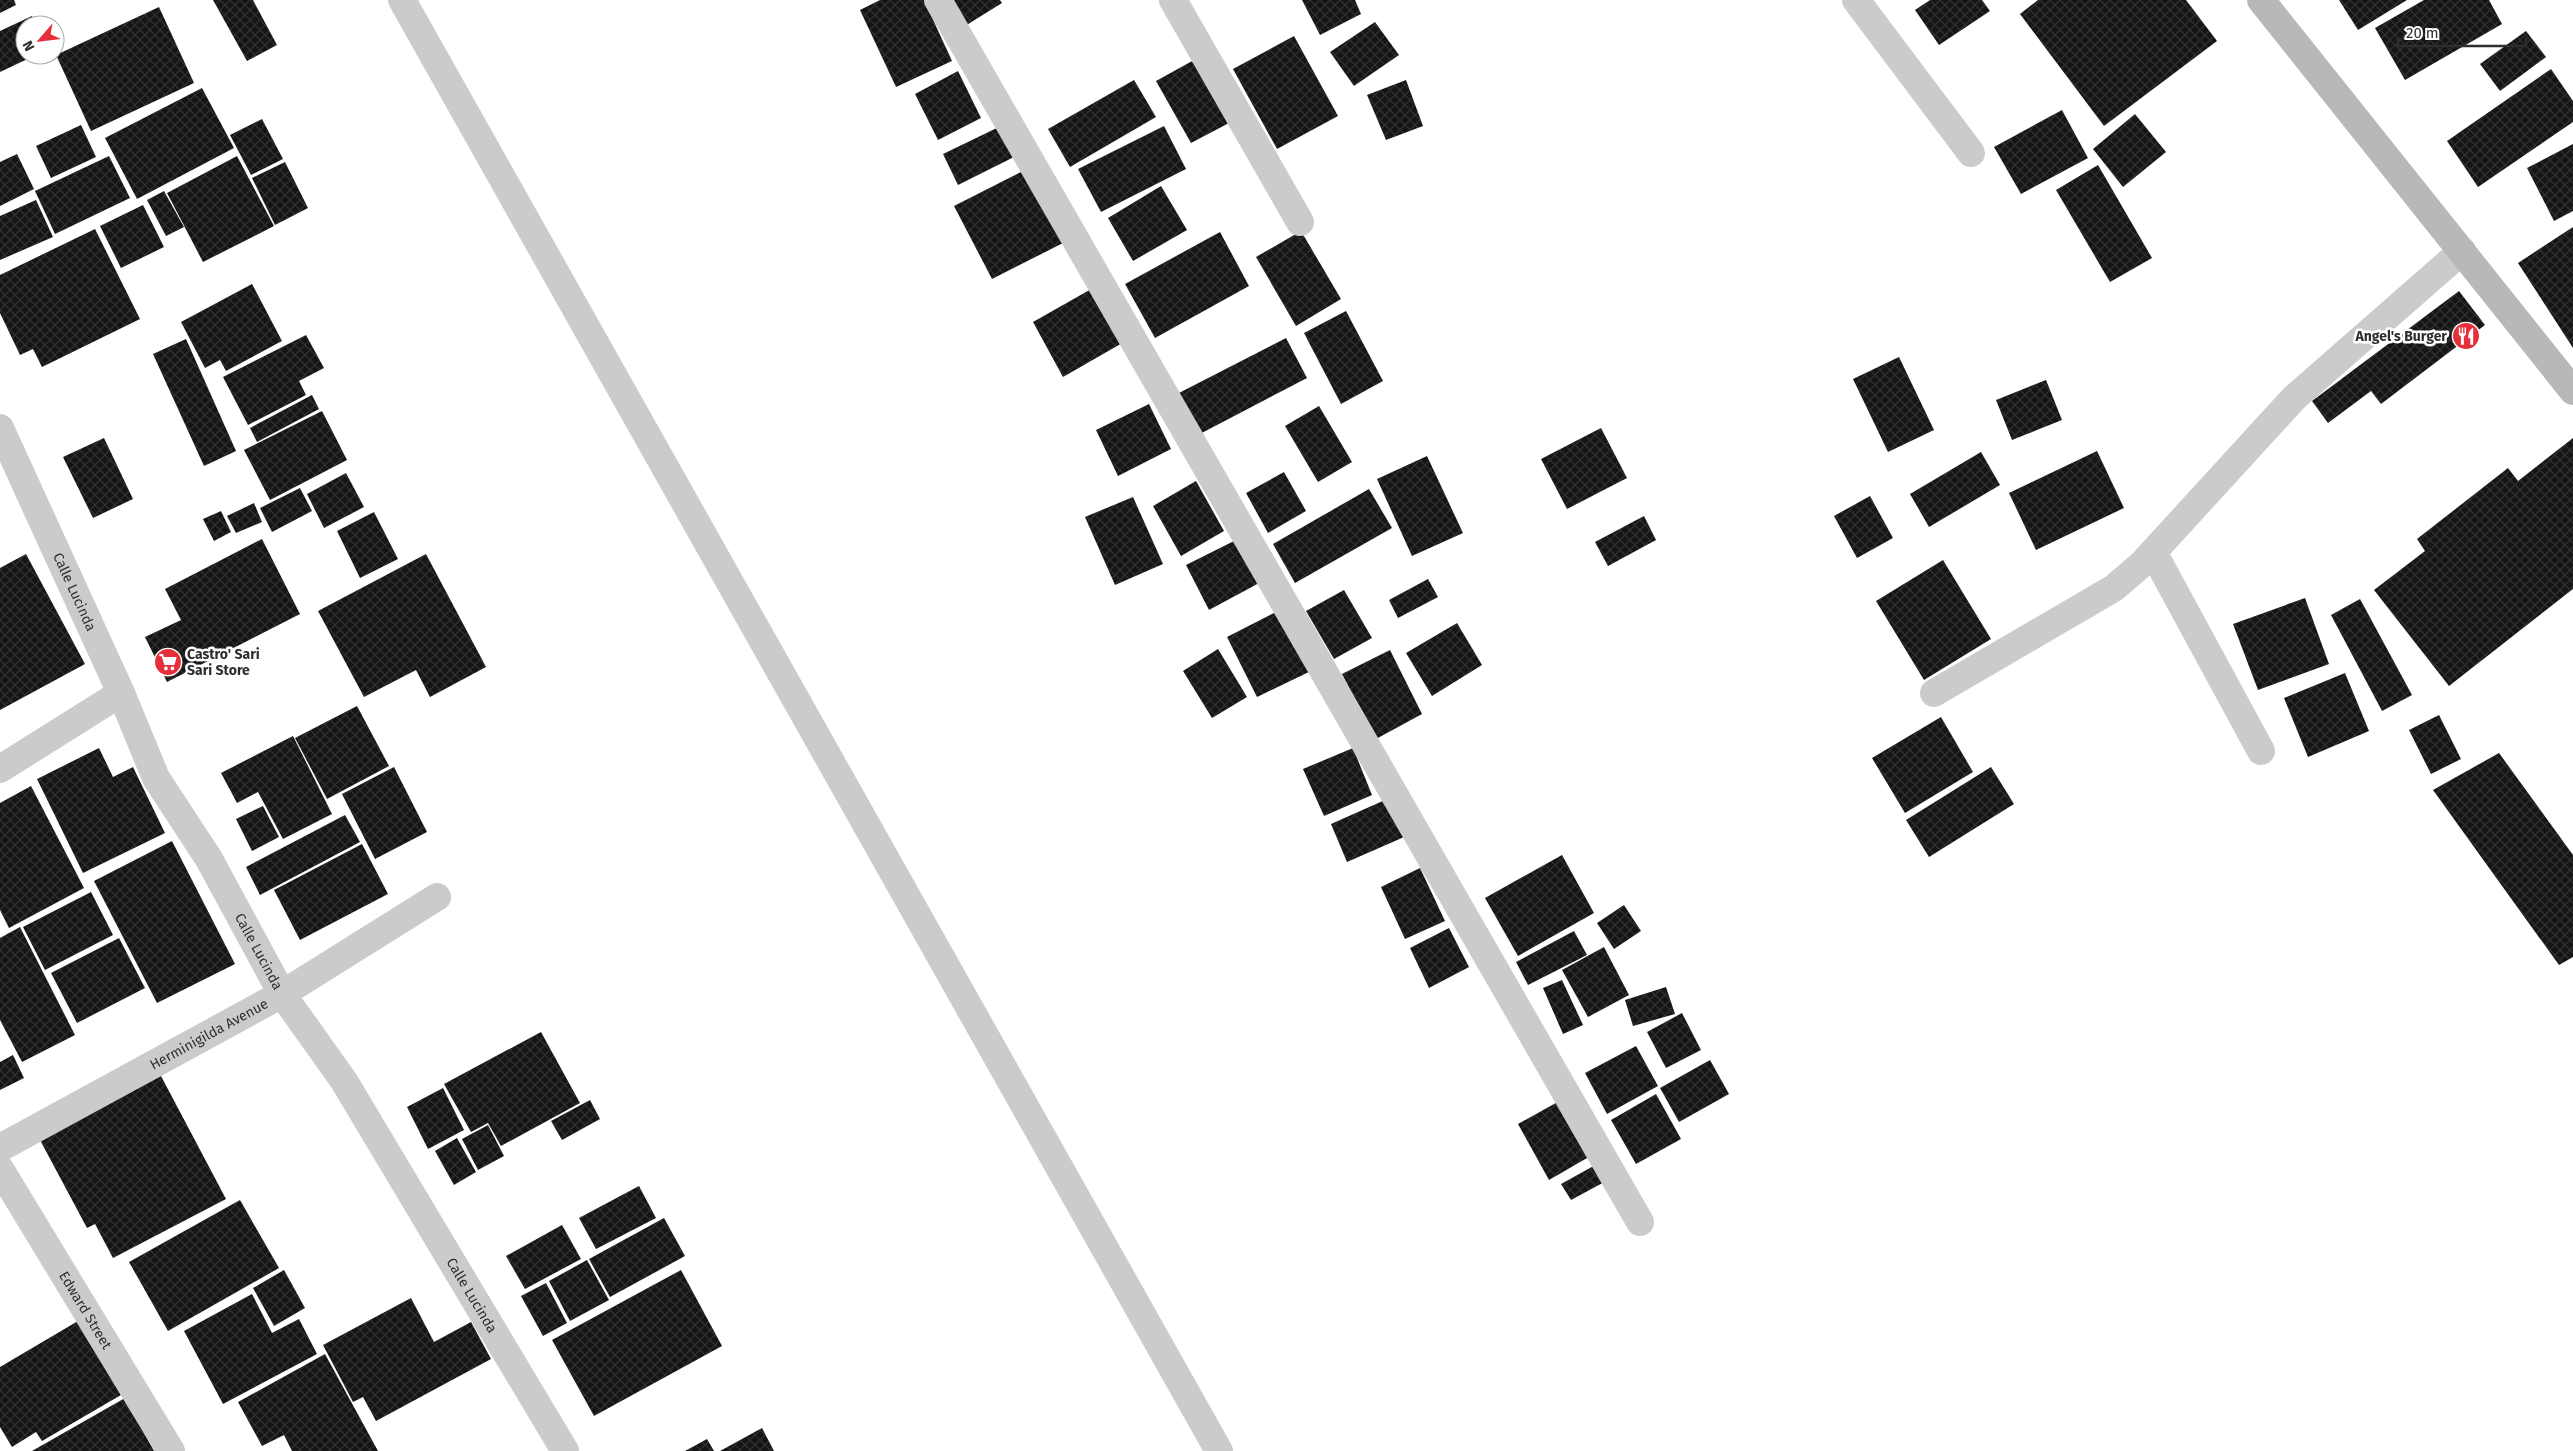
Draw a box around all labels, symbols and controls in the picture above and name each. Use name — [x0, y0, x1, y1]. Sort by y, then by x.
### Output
north arrow — [15, 15, 65, 65]
scale bar — [2398, 15, 2526, 47]
text: 20 m — [2406, 24, 2439, 42]
text: N — [19, 38, 39, 54]
restaurant icon: Angel's Burger — [2451, 321, 2481, 351]
place label: Angel's Burger — [2354, 328, 2447, 345]
street label: Calle Lucinda — [49, 550, 100, 634]
place label: Castro' Sari Sari Store — [187, 646, 260, 679]
supermarket icon: Castro' Sari Sari Store — [153, 647, 183, 677]
street label: Calle Lucinda — [231, 910, 286, 993]
street label: Herminigilda Avenue — [147, 995, 271, 1074]
street label: Calle Lucinda — [443, 1255, 501, 1336]
street label: Edward Street — [55, 1268, 116, 1353]

